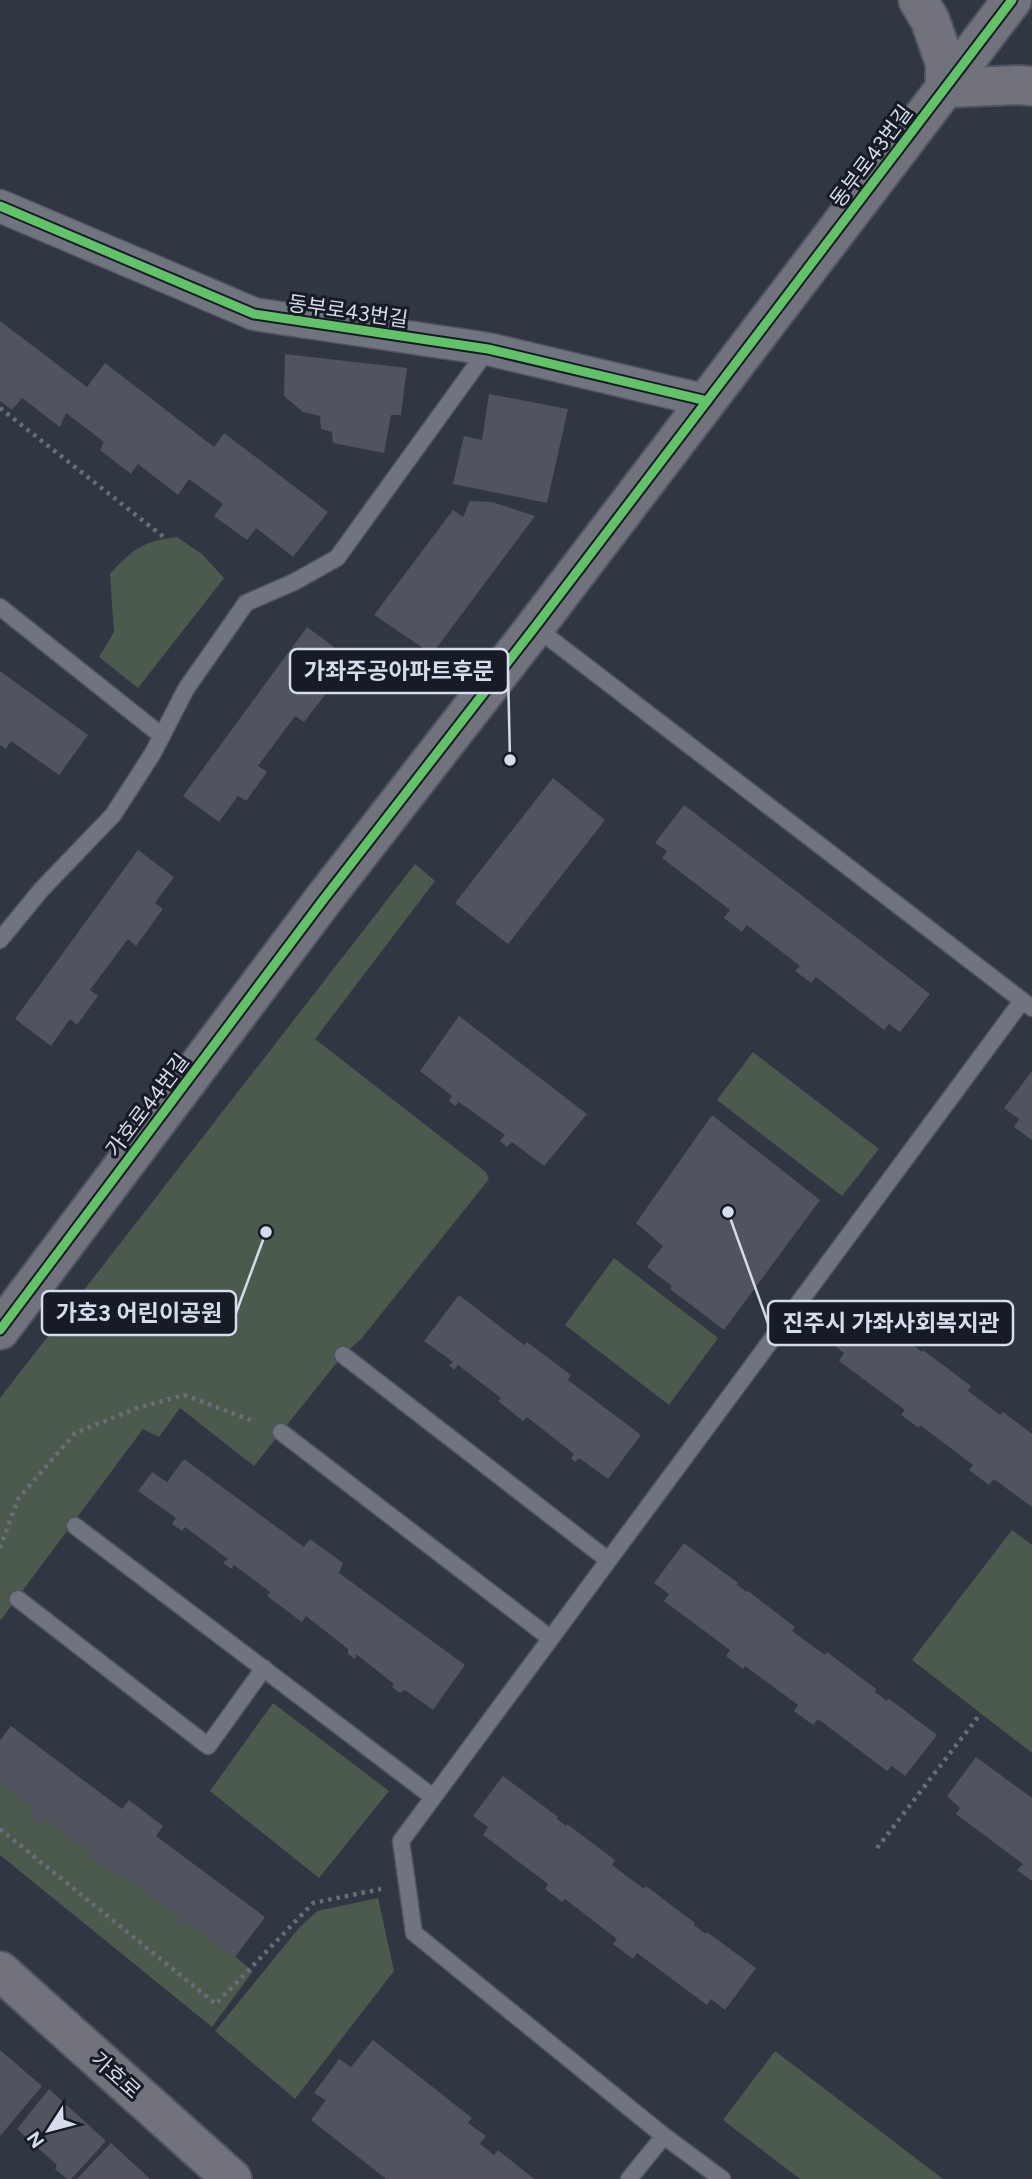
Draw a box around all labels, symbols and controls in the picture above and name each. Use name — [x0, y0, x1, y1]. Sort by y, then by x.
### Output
street label: 동부로43번길 — [825, 100, 917, 212]
street label: 동부로43번길 — [286, 290, 410, 332]
callout: 가좌주공아파트후문 — [290, 649, 508, 693]
text: 가좌주공아파트후문 — [304, 657, 494, 685]
street label: 가호로44번길 — [100, 1048, 194, 1162]
callout: 가호3 어린이공원 — [42, 1291, 236, 1335]
text: 가호3 어린이공원 — [56, 1299, 222, 1327]
callout: 진주시 가좌사회복지관 — [768, 1301, 1013, 1345]
text: 진주시 가좌사회복지관 — [782, 1309, 1000, 1337]
street label: 가호로 — [86, 2046, 146, 2104]
north arrow — [14, 2095, 84, 2165]
text: N — [22, 2127, 49, 2152]

